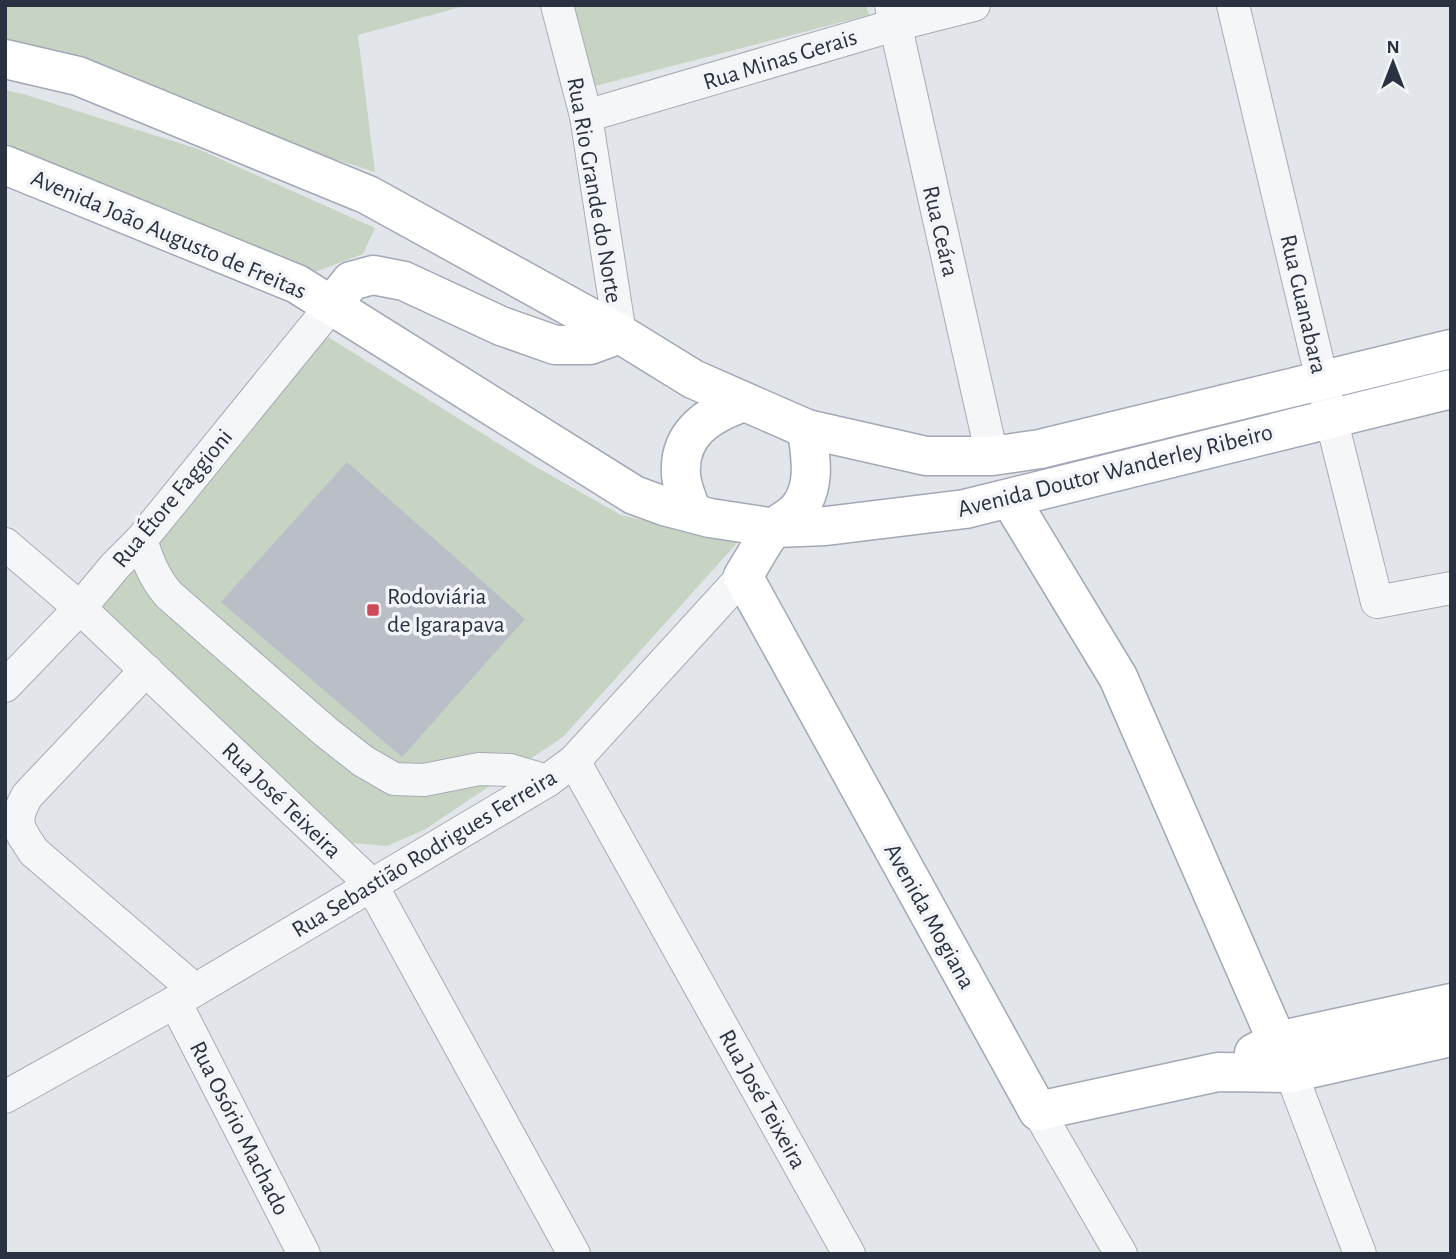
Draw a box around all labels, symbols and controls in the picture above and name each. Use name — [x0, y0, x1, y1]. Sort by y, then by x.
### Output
street label: Rua Minas Gerais — [701, 25, 860, 95]
north arrow — [1358, 28, 1428, 98]
text: N — [1386, 38, 1400, 57]
street label: Rua Rio Grande do Norte — [562, 75, 626, 305]
street label: Avenida João Augusto de Freitas — [28, 166, 310, 304]
street label: Rua Ceára — [918, 183, 962, 279]
street label: Rua Guanabara — [1275, 232, 1331, 376]
street label: Avenida Doutor Wanderley Ribeiro — [955, 420, 1275, 522]
street label: Rua Étore Faggioni — [107, 424, 237, 572]
place label: Rodoviária de Igarapava — [387, 585, 505, 637]
marker: Rodoviária de Igarapava — [365, 602, 381, 618]
street label: Rua José Teixeira — [217, 738, 346, 863]
street label: Rua Sebastião Rodrigues Ferreira — [288, 765, 561, 942]
street label: Avenida Mogiana — [879, 840, 979, 993]
street label: Rua José Teixeira — [714, 1026, 810, 1173]
street label: Rua Osório Machado — [185, 1038, 293, 1219]

